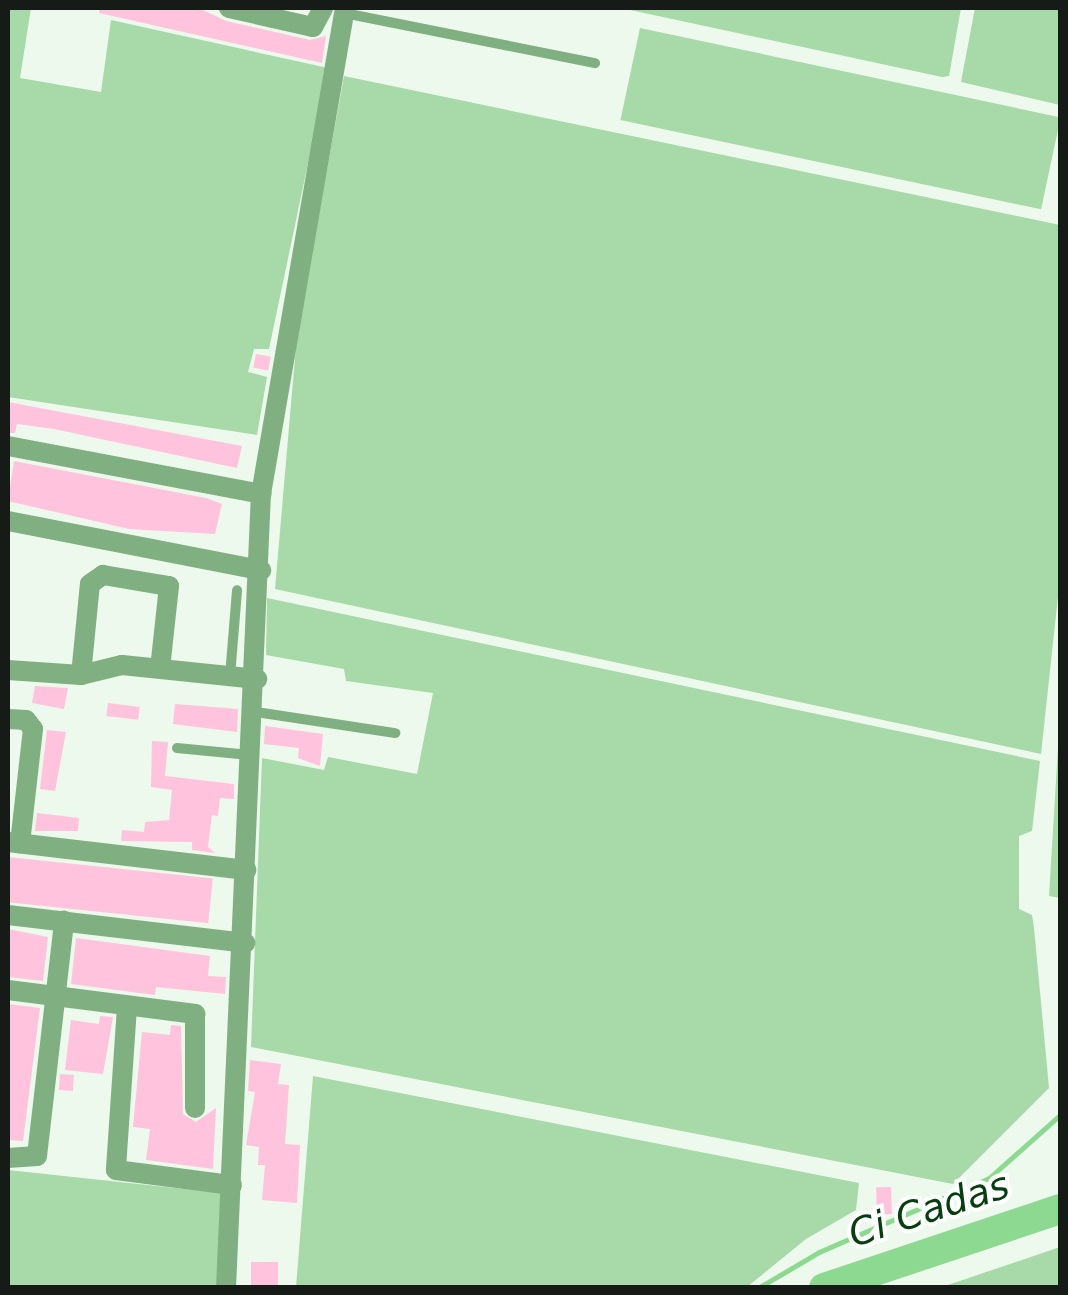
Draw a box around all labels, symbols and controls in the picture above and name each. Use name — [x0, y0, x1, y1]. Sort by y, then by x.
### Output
water label: Ci Cadas — [843, 1163, 1015, 1257]

